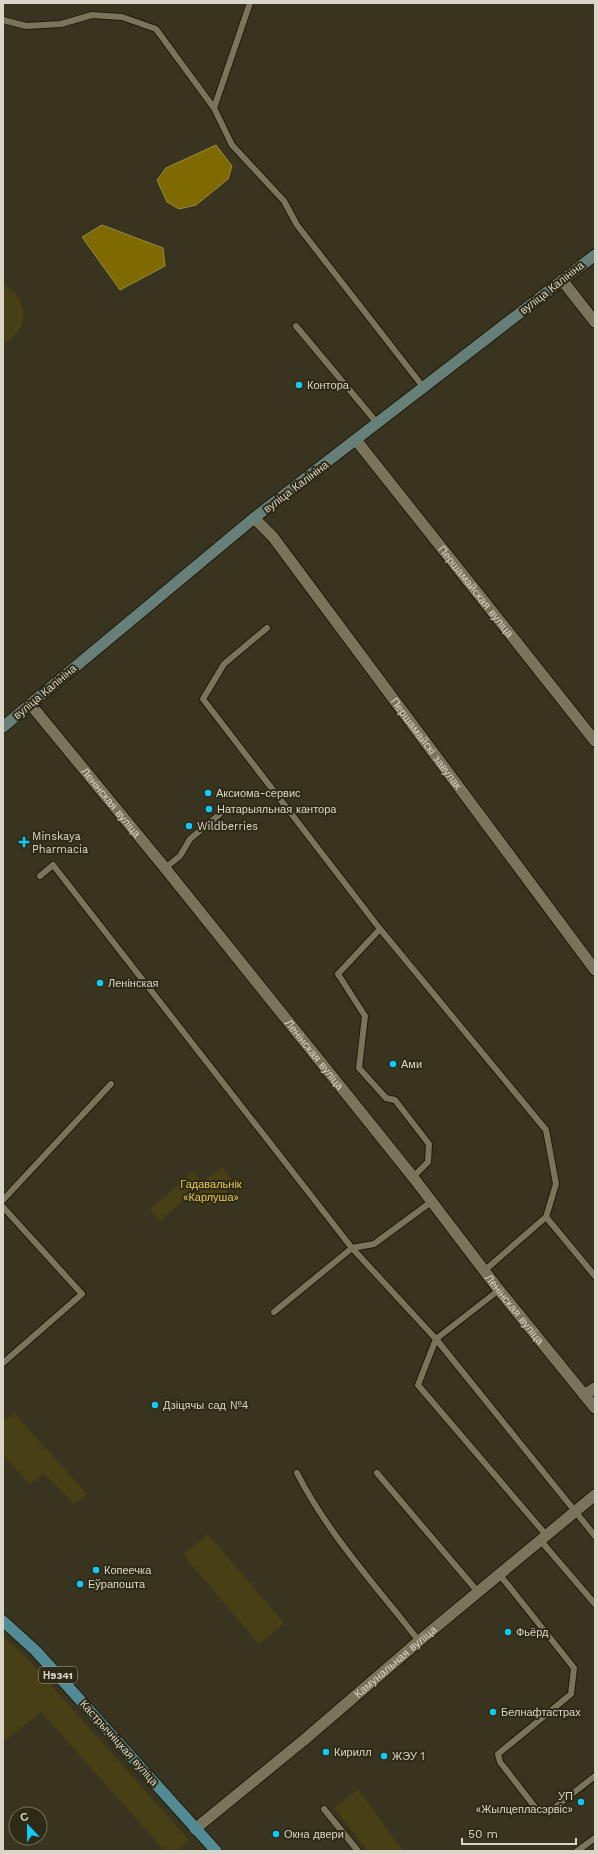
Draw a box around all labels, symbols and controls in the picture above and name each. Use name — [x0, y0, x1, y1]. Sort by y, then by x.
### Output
street label: вуліца Калініна — [517, 258, 587, 317]
place label: Контора — [307, 379, 350, 392]
marker: Контора — [294, 380, 304, 390]
street label: вуліца Калініна — [261, 458, 332, 516]
street label: Першамайская вуліца — [436, 543, 517, 640]
street label: вуліца Калініна — [11, 661, 80, 722]
street label: Першамайскі завулак — [388, 695, 465, 792]
street label: Ленінская вуліца — [79, 765, 144, 841]
place label: Аксиома-сервис — [216, 787, 301, 800]
marker: Аксиома-сервис — [203, 788, 213, 798]
place label: Натарыяльная кантора — [217, 803, 337, 816]
marker: Натарыяльная кантора — [204, 804, 214, 814]
place label: Wildberries — [197, 820, 258, 833]
marker: Wildberries — [184, 821, 194, 831]
place label: Minskaya Pharmacia — [32, 830, 88, 856]
marker: Minskaya Pharmacia — [19, 837, 29, 847]
place label: Ленінская — [108, 977, 159, 990]
marker: Ленінская — [95, 978, 105, 988]
street label: Ленінская вуліца — [282, 1017, 347, 1093]
place label: Ами — [401, 1058, 422, 1071]
marker: Ами — [388, 1059, 398, 1069]
park label: Гадавальнік «Карлуша» — [180, 1178, 242, 1204]
street label: Ленінская вуліца — [483, 1271, 548, 1348]
place label: Дзіцячы сад №4 — [163, 1399, 249, 1412]
marker: Дзіцячы сад №4 — [150, 1400, 160, 1410]
place label: Копеечка — [104, 1564, 152, 1577]
marker: Копеечка — [91, 1565, 101, 1575]
place label: Еўрапошта — [88, 1578, 146, 1591]
marker: Еўрапошта — [75, 1579, 85, 1589]
street label: Камунальная вуліца — [351, 1622, 440, 1700]
place label: Фьёрд — [516, 1626, 549, 1639]
marker: Фьёрд — [503, 1627, 513, 1637]
road number: Н9341 — [39, 1667, 77, 1683]
street label: Кастрычніцкая вуліца — [77, 1698, 161, 1789]
place label: Белнафтастрах — [501, 1706, 581, 1719]
marker: Белнафтастрах — [488, 1707, 498, 1717]
place label: Кирилл — [334, 1746, 372, 1759]
marker: Кирилл — [321, 1747, 331, 1757]
place label: ЖЭУ 1 — [392, 1750, 425, 1763]
marker: ЖЭУ 1 — [379, 1751, 389, 1761]
place label: УП «Жылцепласэрвіс» — [476, 1790, 573, 1816]
marker: УП «Жылцепласэрвіс» — [576, 1797, 586, 1807]
north arrow — [8, 1806, 48, 1846]
text: С — [18, 1810, 31, 1825]
scale bar — [462, 1820, 576, 1846]
text: 50 m — [468, 1827, 498, 1841]
place label: Окна двери — [284, 1828, 344, 1841]
marker: Окна двери — [271, 1829, 281, 1839]

